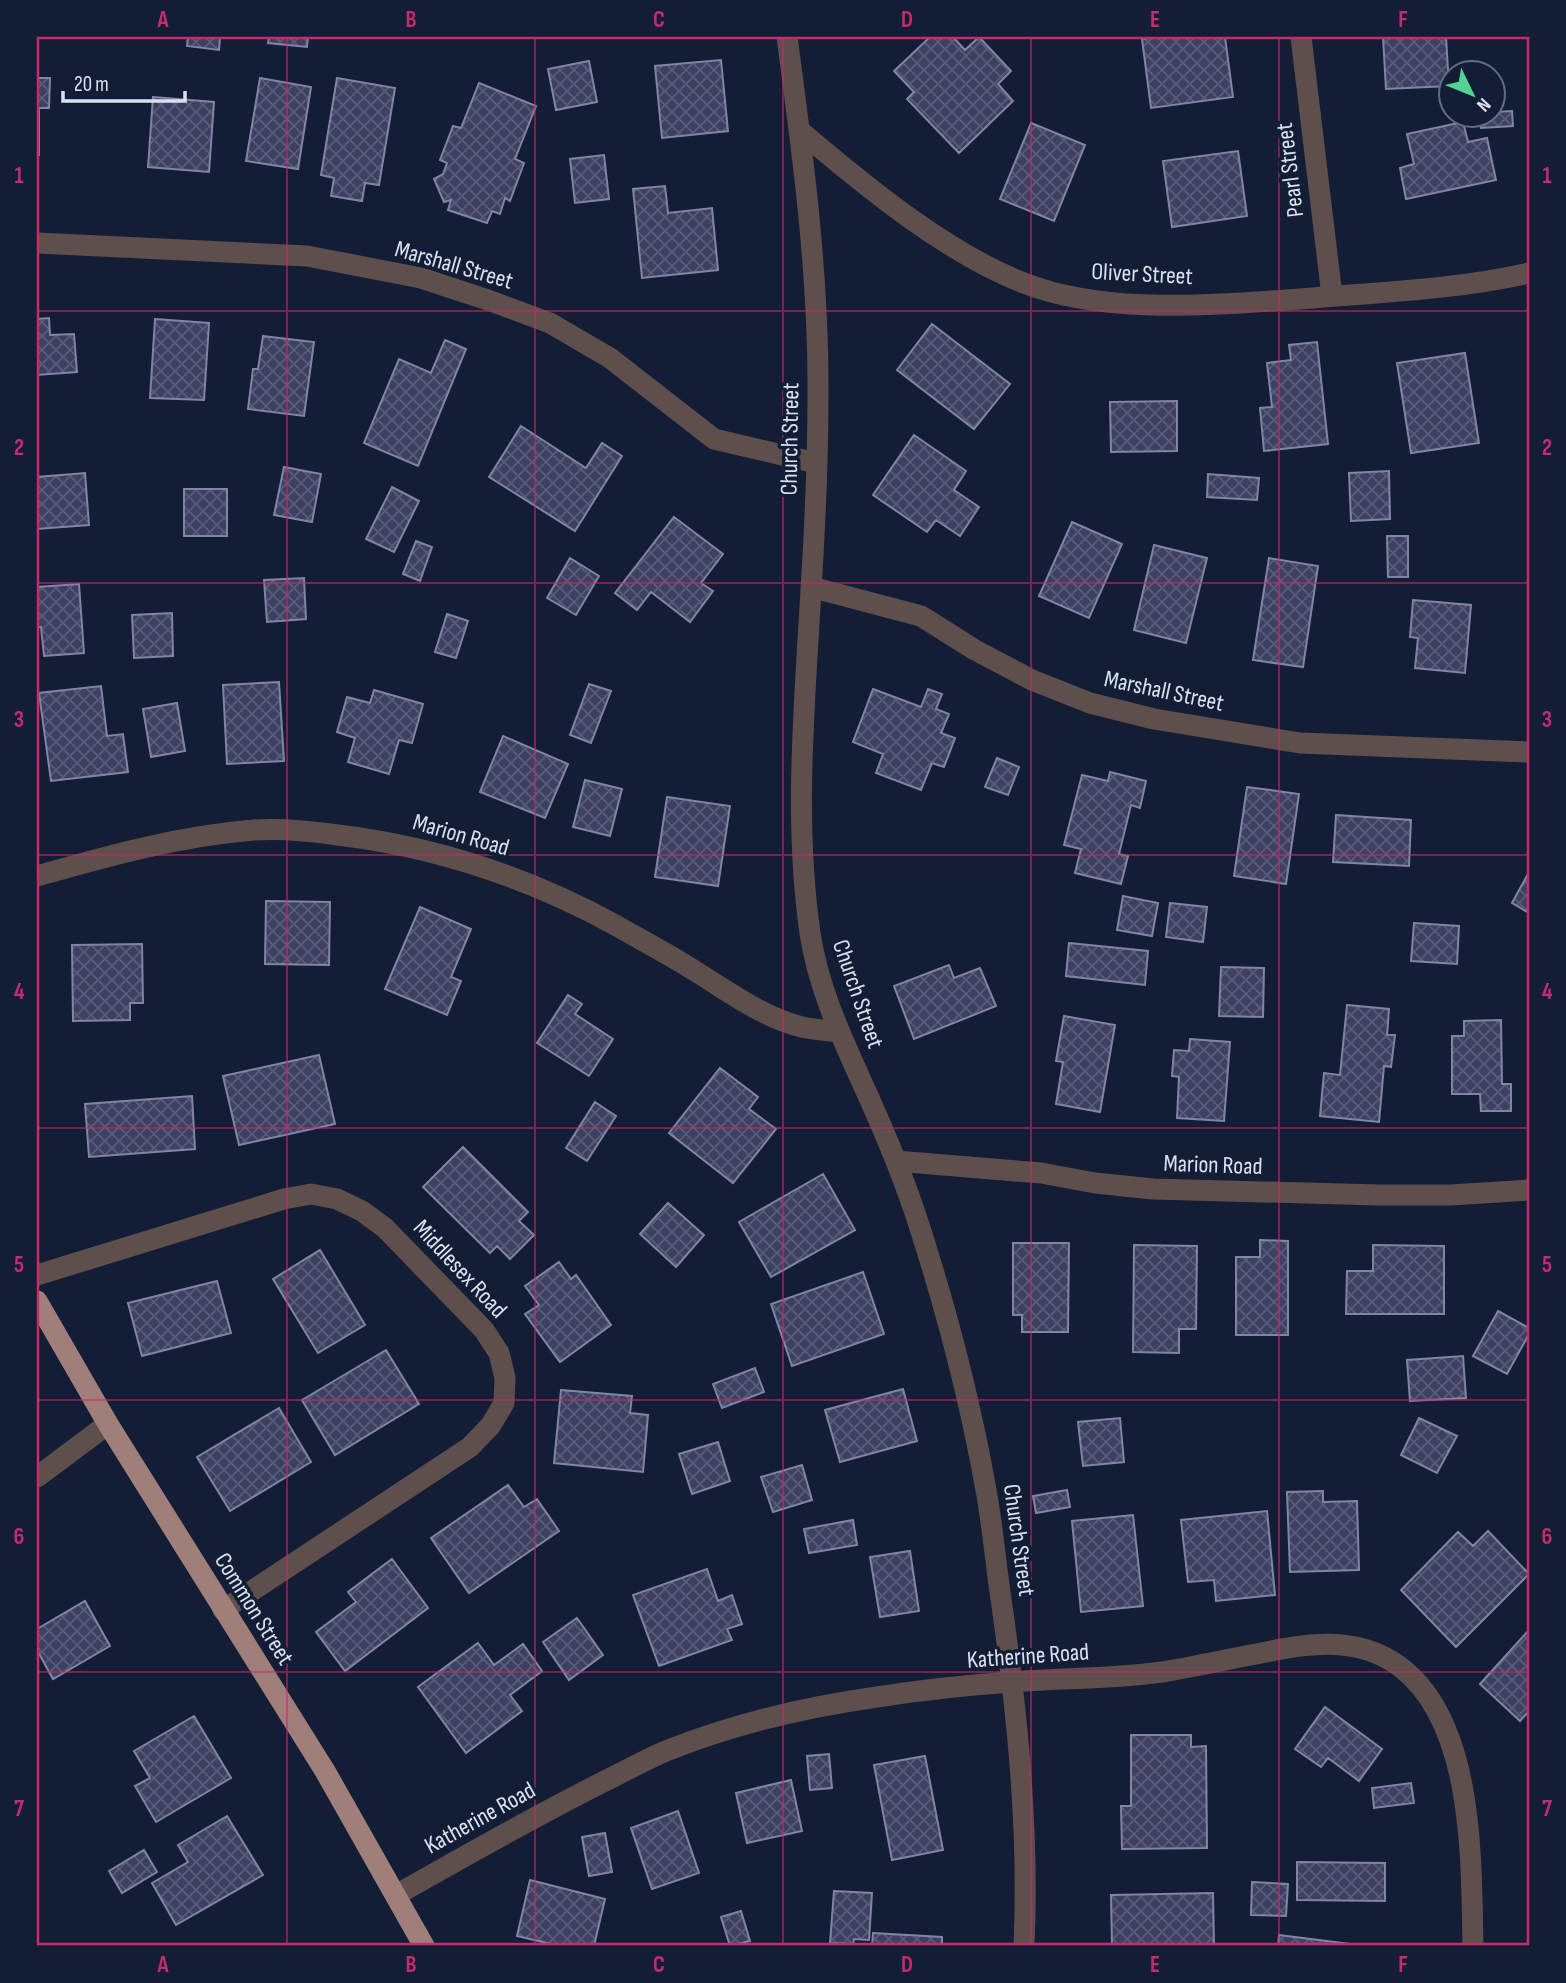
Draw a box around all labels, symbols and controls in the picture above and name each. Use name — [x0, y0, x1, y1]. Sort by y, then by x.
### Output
text: A — [157, 6, 170, 34]
text: B — [406, 6, 417, 34]
text: C — [653, 6, 665, 34]
text: D — [901, 6, 913, 34]
text: E — [1150, 6, 1160, 34]
text: F — [1398, 6, 1408, 34]
scale bar — [63, 60, 186, 104]
north arrow — [1436, 60, 1506, 130]
text: 20 m — [74, 72, 109, 97]
text: N — [1471, 93, 1495, 116]
street label: Pearl Street — [1270, 121, 1310, 219]
text: 1 — [14, 162, 24, 190]
text: 1 — [1542, 162, 1552, 190]
street label: Marshall Street — [392, 234, 516, 296]
street label: Oliver Street — [1091, 257, 1193, 291]
street label: Church Street — [775, 382, 805, 496]
text: 2 — [14, 434, 24, 462]
text: 2 — [1542, 434, 1552, 462]
street label: Marshall Street — [1102, 664, 1226, 718]
text: 3 — [14, 706, 24, 734]
text: 3 — [1542, 706, 1552, 734]
street label: Marion Road — [409, 807, 513, 863]
street label: Church Street — [826, 936, 890, 1052]
text: 4 — [14, 978, 25, 1006]
text: 4 — [1542, 978, 1553, 1006]
street label: Marion Road — [1163, 1149, 1263, 1181]
street label: Middlesex Road — [407, 1214, 513, 1324]
text: 5 — [14, 1251, 24, 1279]
text: 5 — [1542, 1251, 1552, 1279]
street label: Church Street — [997, 1482, 1041, 1598]
text: 6 — [14, 1523, 24, 1551]
text: 6 — [1542, 1523, 1552, 1551]
street label: Common Street — [208, 1548, 300, 1670]
street label: Katherine Road — [966, 1637, 1090, 1675]
street label: Katherine Road — [419, 1776, 541, 1860]
text: 7 — [14, 1795, 24, 1823]
text: 7 — [1542, 1795, 1552, 1823]
text: A — [157, 1951, 170, 1979]
text: B — [406, 1951, 417, 1979]
text: C — [653, 1951, 665, 1979]
text: D — [901, 1951, 913, 1979]
text: E — [1150, 1951, 1160, 1979]
text: F — [1398, 1951, 1408, 1979]

